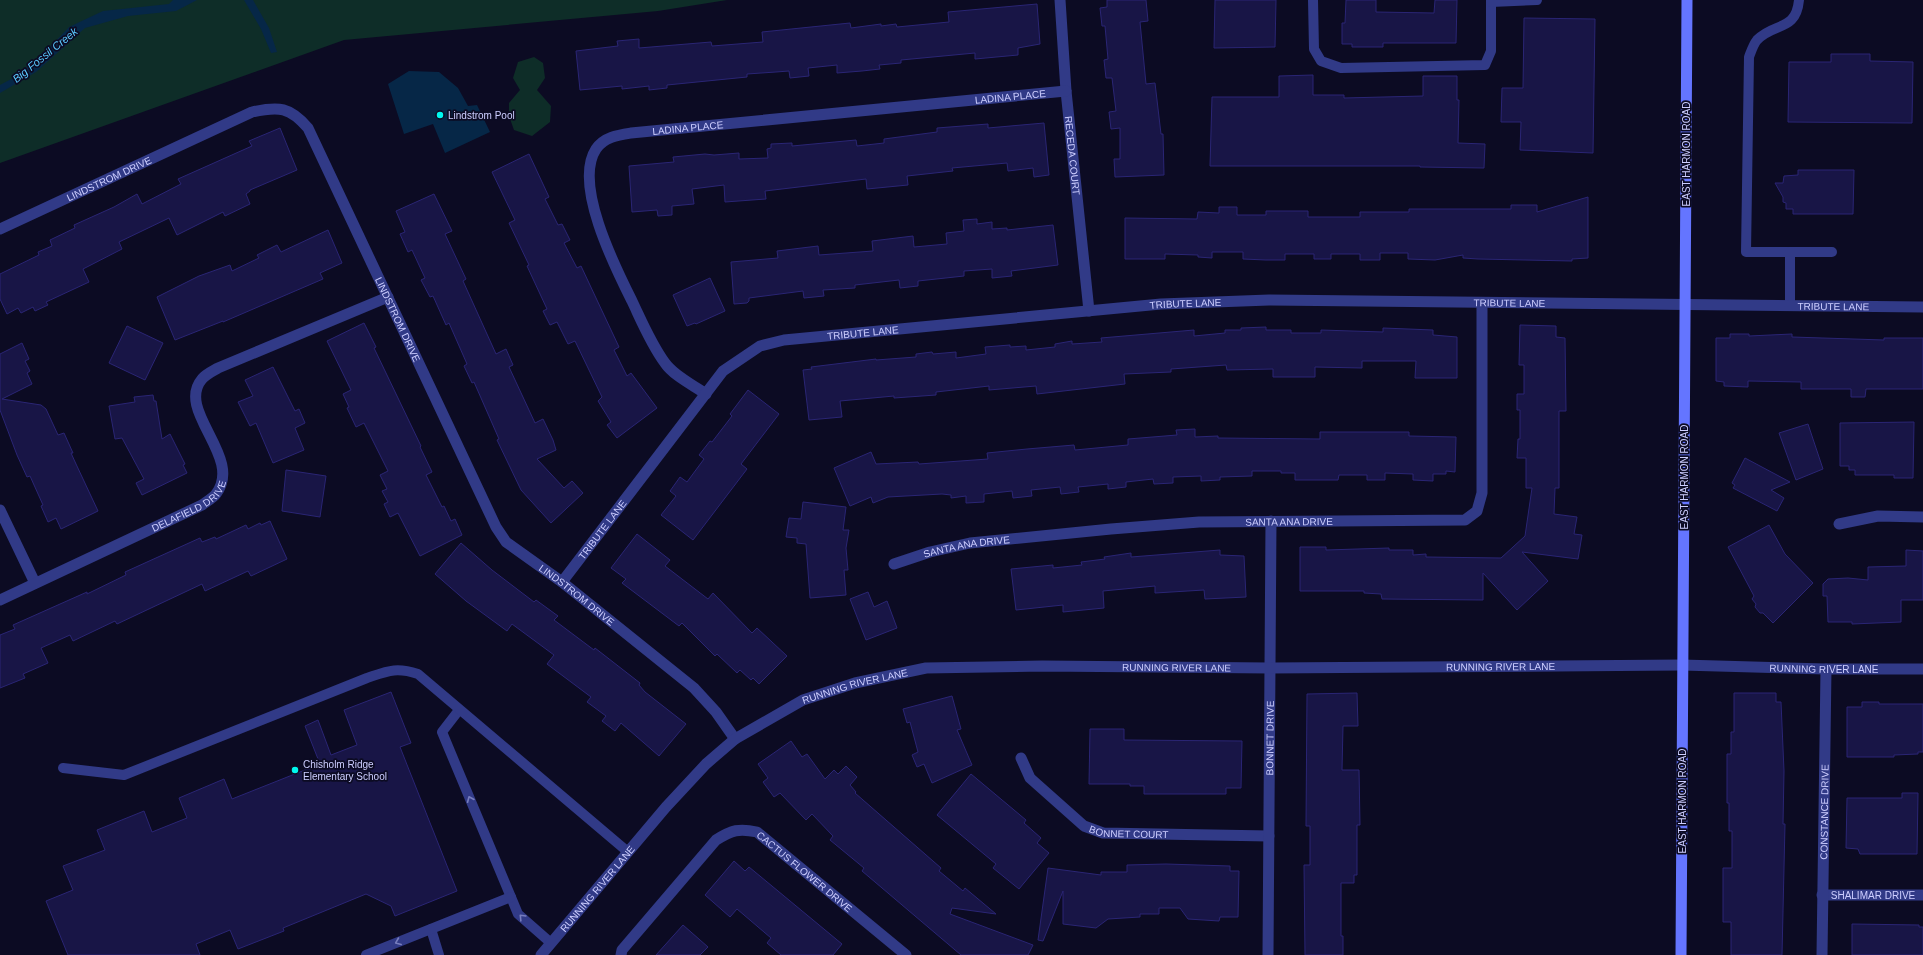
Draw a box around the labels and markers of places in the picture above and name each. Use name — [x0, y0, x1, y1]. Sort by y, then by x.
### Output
marker: Lindstrom Pool — [435, 110, 445, 120]
place label: Lindstrom Pool — [448, 110, 515, 121]
place label: Chisholm Ridge Elementary School — [303, 759, 387, 782]
marker: Chisholm Ridge Elementary School — [290, 765, 300, 775]

